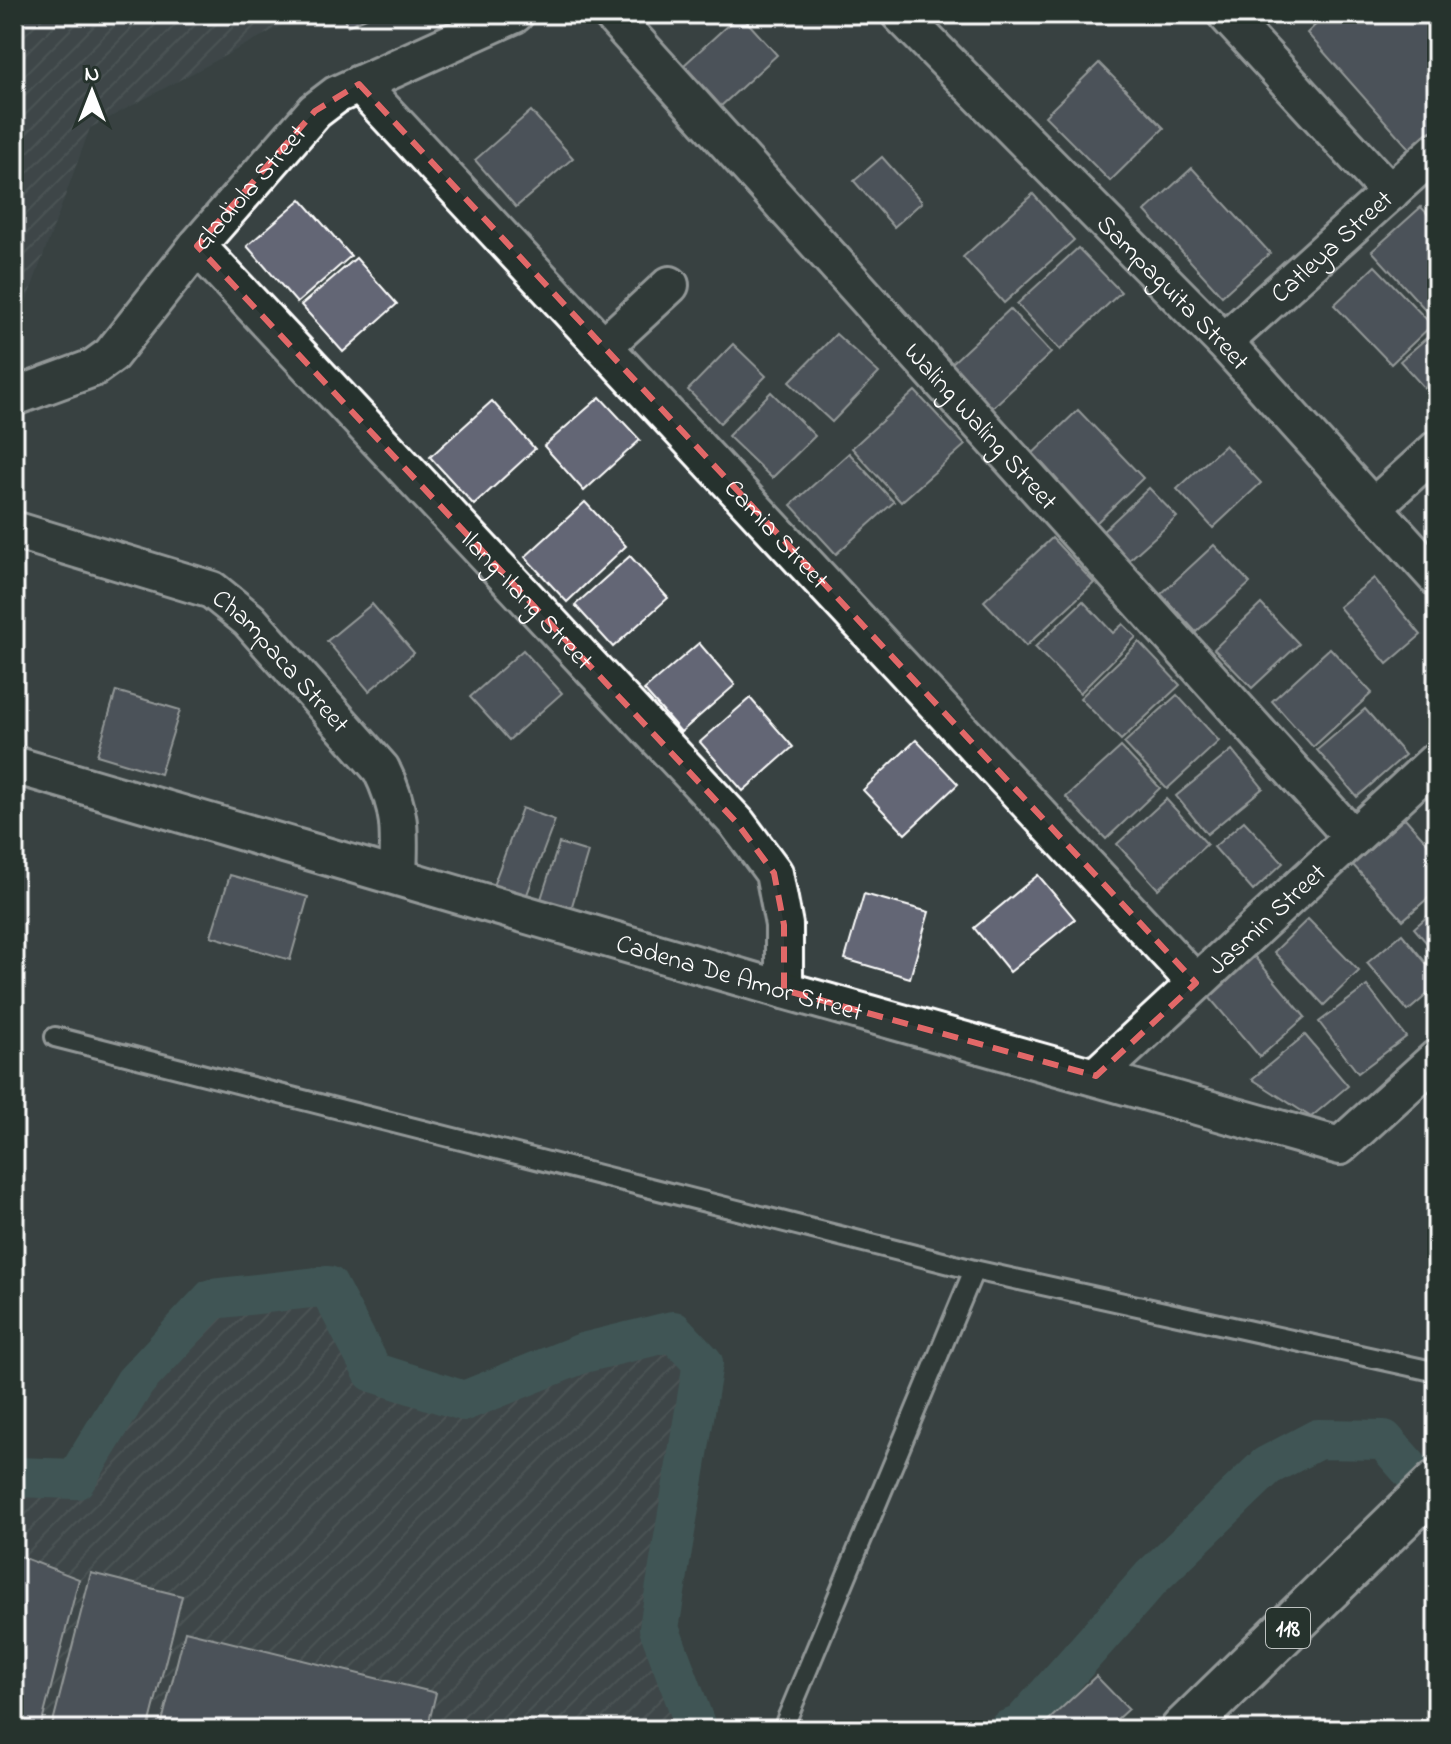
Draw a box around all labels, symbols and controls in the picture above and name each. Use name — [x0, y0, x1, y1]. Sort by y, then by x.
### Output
north arrow — [52, 52, 132, 132]
text: N — [85, 59, 99, 91]
street label: Gladiola Street — [185, 117, 317, 260]
street label: Catleya Street — [1263, 182, 1403, 313]
street label: Sampaguita Street — [1086, 207, 1257, 380]
street label: Waling Waling Street — [894, 335, 1065, 520]
street label: Camia Street — [714, 471, 837, 600]
street label: Ilang-Ilang Street — [450, 523, 601, 680]
street label: Champaca Street — [203, 581, 357, 743]
street label: Jasmin Street — [1200, 856, 1336, 985]
street label: Cadena De Amor Street — [611, 926, 867, 1033]
road number: 118 — [1266, 1608, 1310, 1648]

